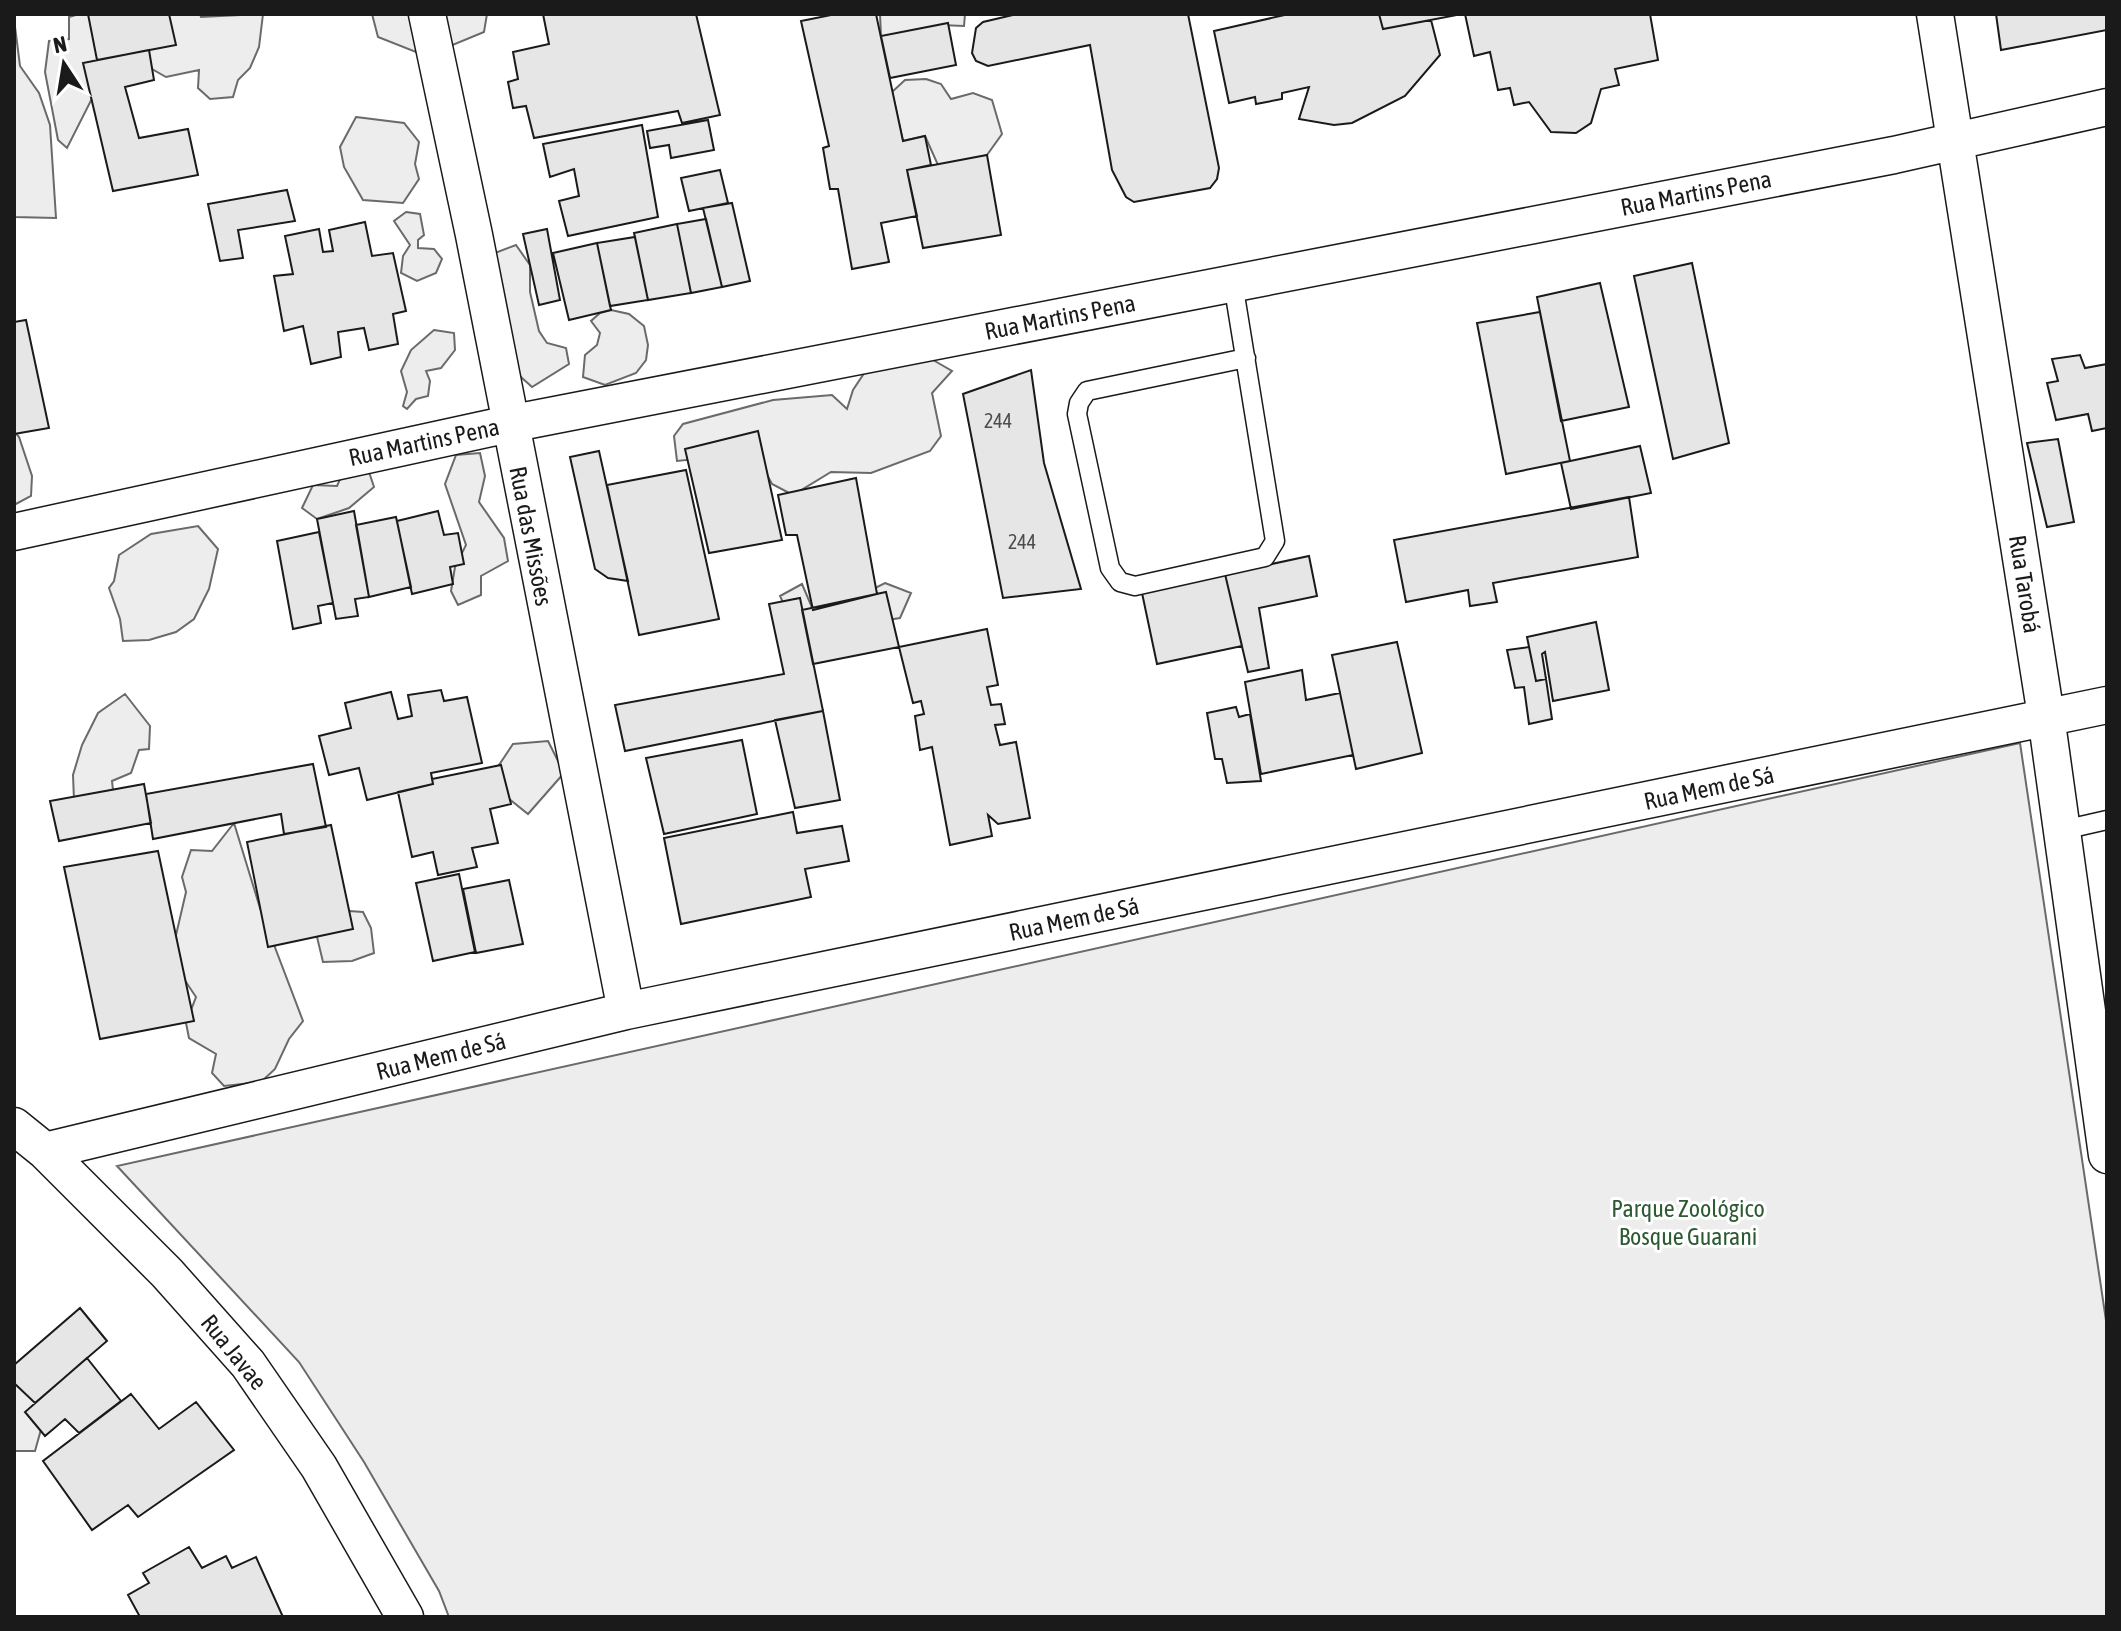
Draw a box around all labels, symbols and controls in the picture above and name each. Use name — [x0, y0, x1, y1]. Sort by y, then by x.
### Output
north arrow — [24, 24, 104, 104]
text: N — [51, 30, 69, 59]
street label: Rua Martins Pena — [1618, 165, 1774, 221]
street label: Rua Martins Pena — [982, 289, 1138, 345]
house number: 244 — [984, 409, 1012, 432]
street label: Rua Martins Pena — [346, 413, 502, 471]
street label: Rua das Missões — [504, 464, 558, 608]
house number: 244 — [1008, 530, 1036, 553]
street label: Rua Tarobá — [2004, 533, 2046, 635]
street label: Rua Mem de Sá — [1641, 761, 1777, 815]
street label: Rua Mem de Sá — [1006, 892, 1142, 946]
street label: Rua Mem de Sá — [374, 1027, 508, 1085]
park label: Parque Zoológico Bosque Guarani — [1611, 1195, 1765, 1250]
street label: Rua Javae — [196, 1309, 272, 1395]

